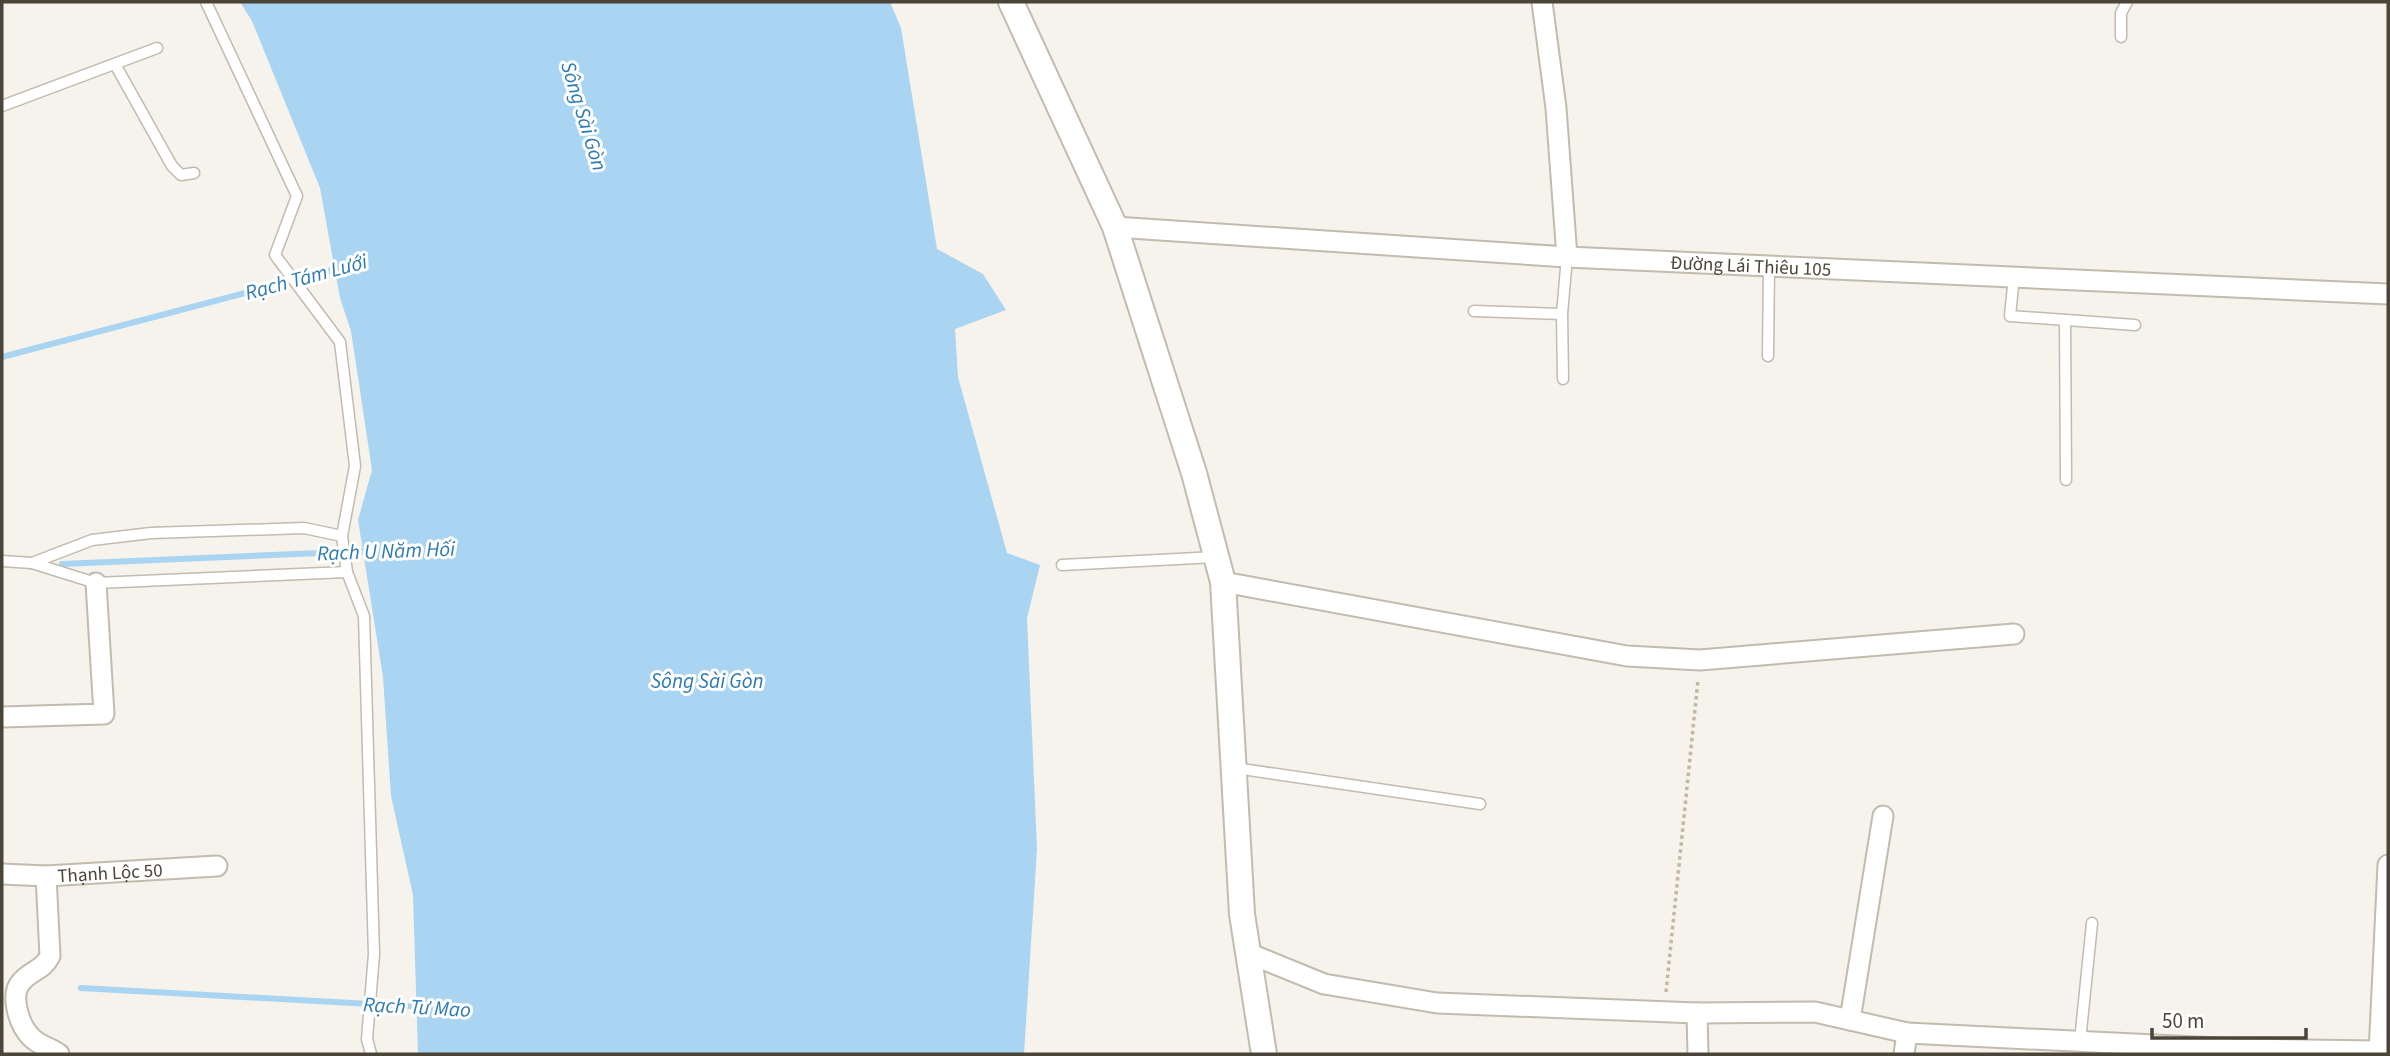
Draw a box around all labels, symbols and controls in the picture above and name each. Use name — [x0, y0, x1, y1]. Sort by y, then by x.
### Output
water label: Sông Sài Gòn — [553, 58, 615, 174]
water label: Rạch Tám Lưới — [242, 246, 371, 308]
street label: Đường Lái Thiêu 105 — [1670, 250, 1832, 284]
water label: Rạch U Năm Hối — [316, 534, 457, 568]
water label: Sông Sài Gòn — [650, 666, 764, 696]
street label: Thạnh Lộc 50 — [57, 857, 163, 890]
water label: Rạch Tư Mao — [362, 989, 472, 1025]
scale bar — [2152, 996, 2306, 1040]
text: 50 m — [2162, 1006, 2204, 1036]

